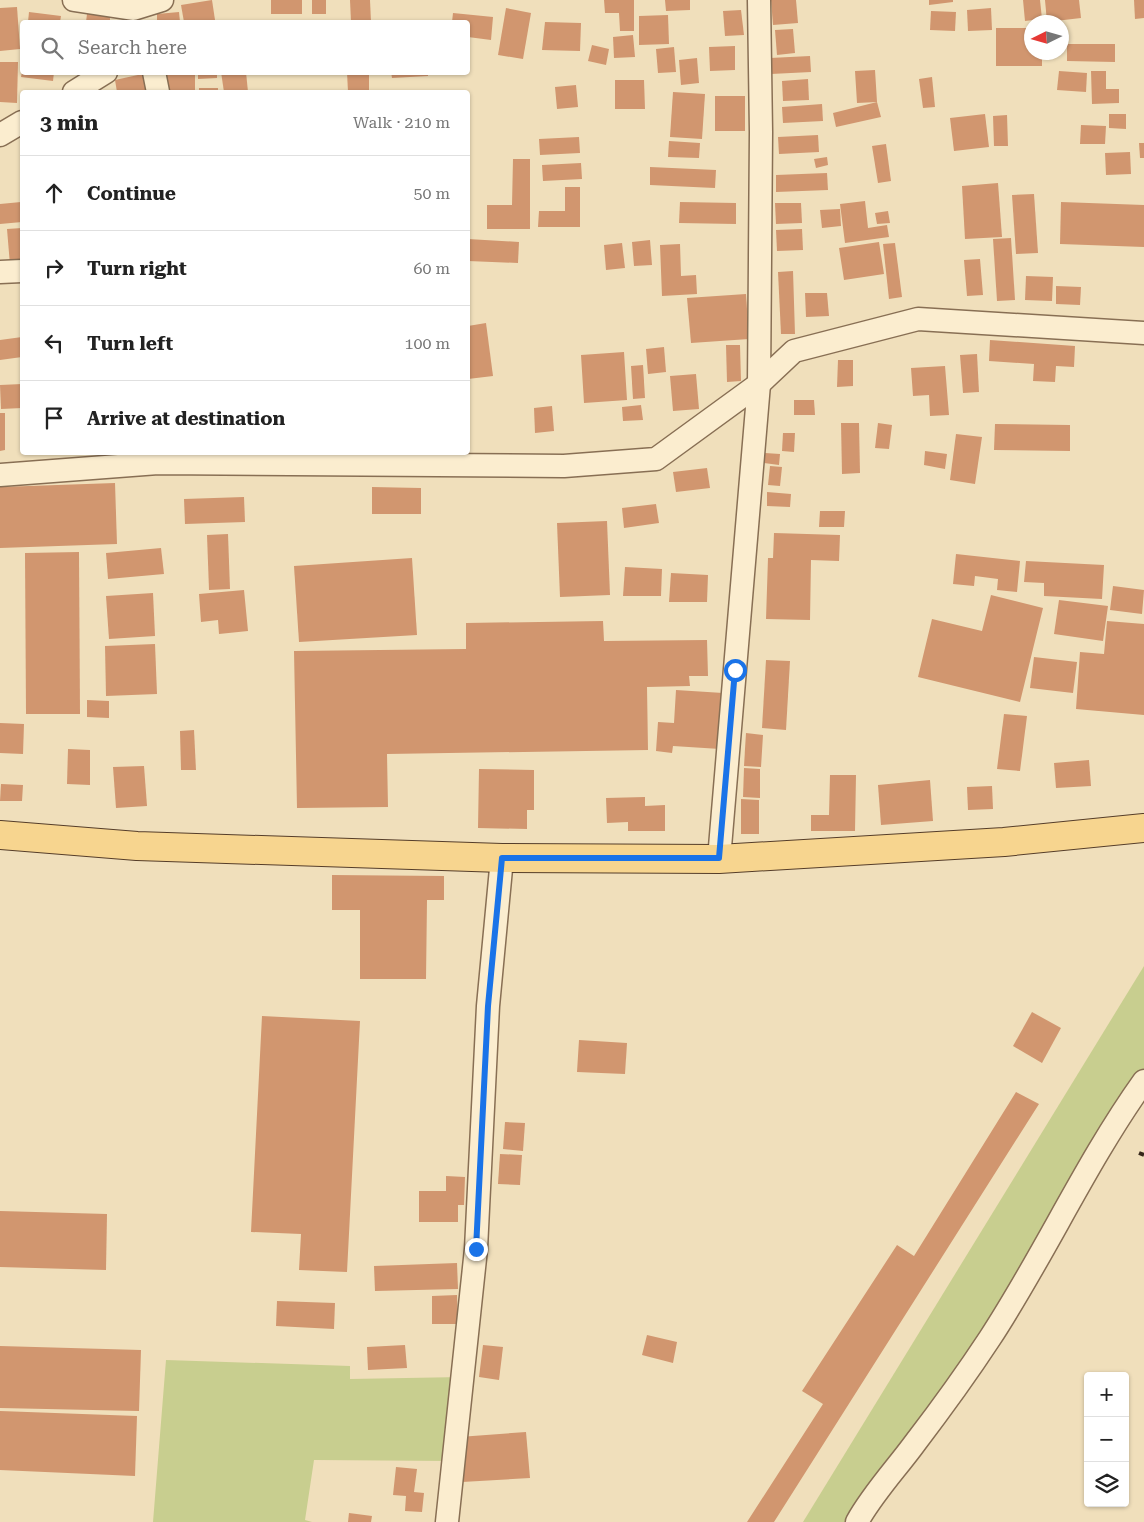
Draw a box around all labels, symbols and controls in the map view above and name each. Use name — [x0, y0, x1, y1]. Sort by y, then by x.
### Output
north arrow — [1024, 15, 1069, 60]
search box — [20, 20, 470, 75]
icon: search — [38, 34, 66, 62]
text: Search here — [78, 36, 187, 59]
text: 3 min — [40, 111, 98, 135]
text: Walk · 210 m — [353, 113, 450, 132]
icon: ahead — [40, 179, 68, 207]
text: Continue — [87, 182, 176, 205]
text: 50 m — [413, 184, 450, 203]
icon: right — [40, 254, 68, 282]
text: Turn right — [87, 257, 187, 280]
text: 60 m — [413, 259, 450, 278]
icon: left — [40, 329, 68, 357]
text: Turn left — [87, 332, 173, 355]
text: 100 m — [404, 334, 450, 353]
icon: arrive — [40, 404, 68, 432]
text: Arrive at destination — [87, 407, 285, 430]
route start — [724, 659, 747, 682]
route end — [465, 1238, 488, 1261]
map controls — [1084, 1372, 1129, 1507]
button: + — [1084, 1372, 1129, 1417]
button: − — [1084, 1417, 1129, 1462]
button: layers — [1084, 1462, 1129, 1507]

